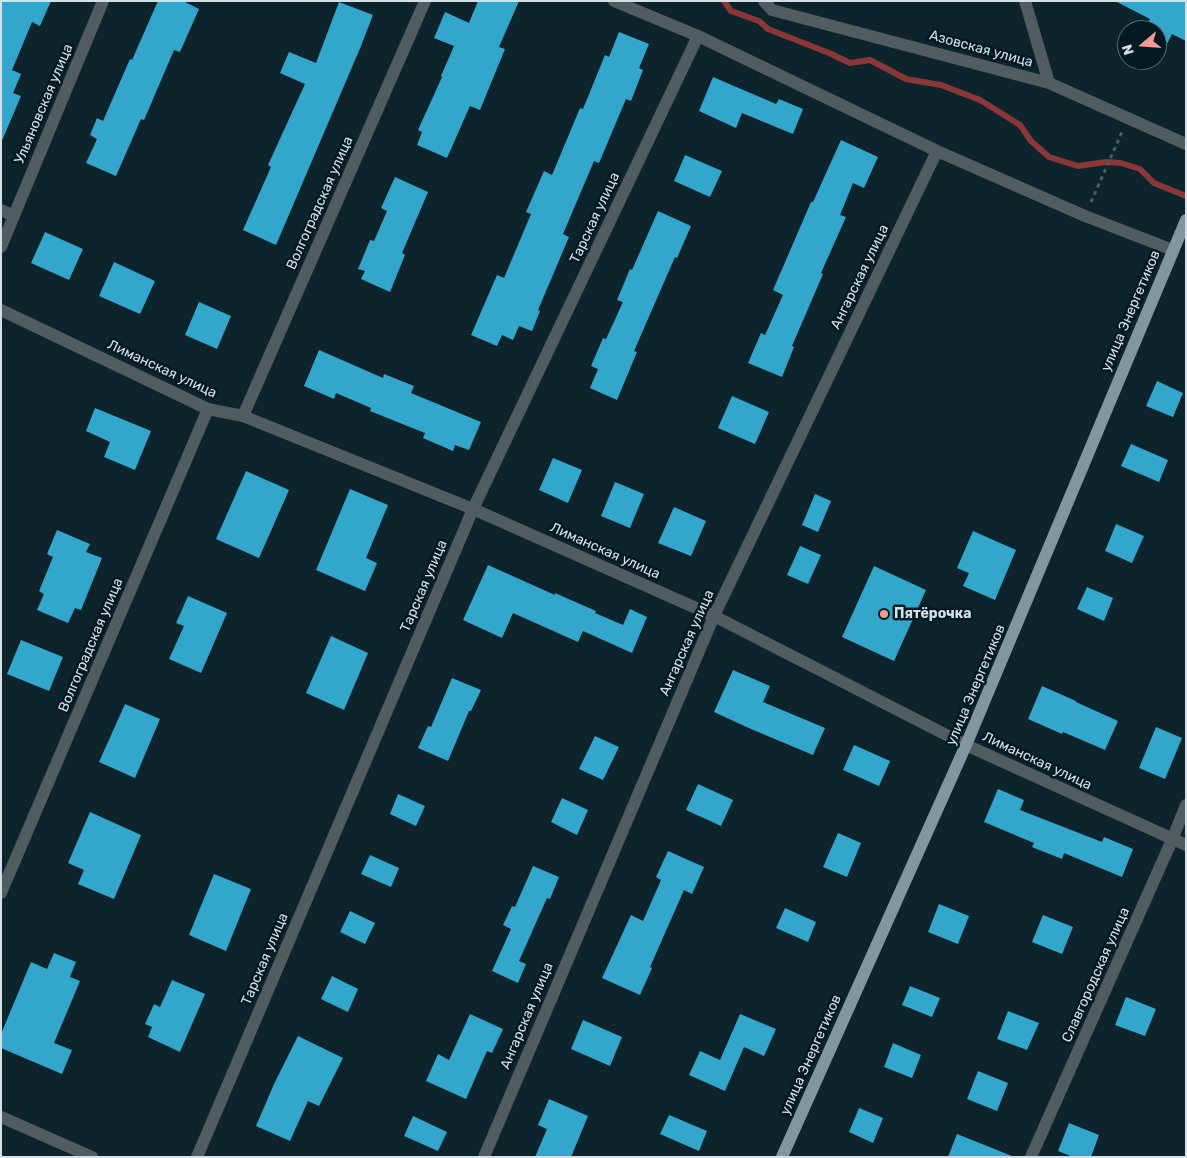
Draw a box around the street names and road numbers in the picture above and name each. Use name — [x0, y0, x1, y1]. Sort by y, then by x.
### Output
street label: Азовская улица — [927, 27, 1035, 71]
street label: Ульяновская улица — [11, 42, 77, 166]
street label: Волгоградская улица — [283, 134, 357, 272]
street label: Тарская улица — [567, 170, 623, 266]
street label: Ангарская улица — [827, 222, 893, 332]
street label: улица Энергетиков — [1098, 248, 1164, 374]
street label: Лиманская улица — [105, 336, 219, 402]
street label: Лиманская улица — [547, 519, 663, 583]
street label: Тарская улица — [397, 537, 451, 635]
street label: Волгоградская улица — [55, 575, 127, 715]
street label: Ангарская улица — [656, 587, 718, 699]
street label: улица Энергетиков — [943, 622, 1009, 748]
street label: Лиманская улица — [980, 728, 1094, 794]
street label: Славгородская улица — [1059, 905, 1133, 1045]
street label: Тарская улица — [238, 910, 292, 1008]
street label: Ангарская улица — [497, 960, 557, 1072]
street label: улица Энергетиков — [777, 992, 845, 1118]

